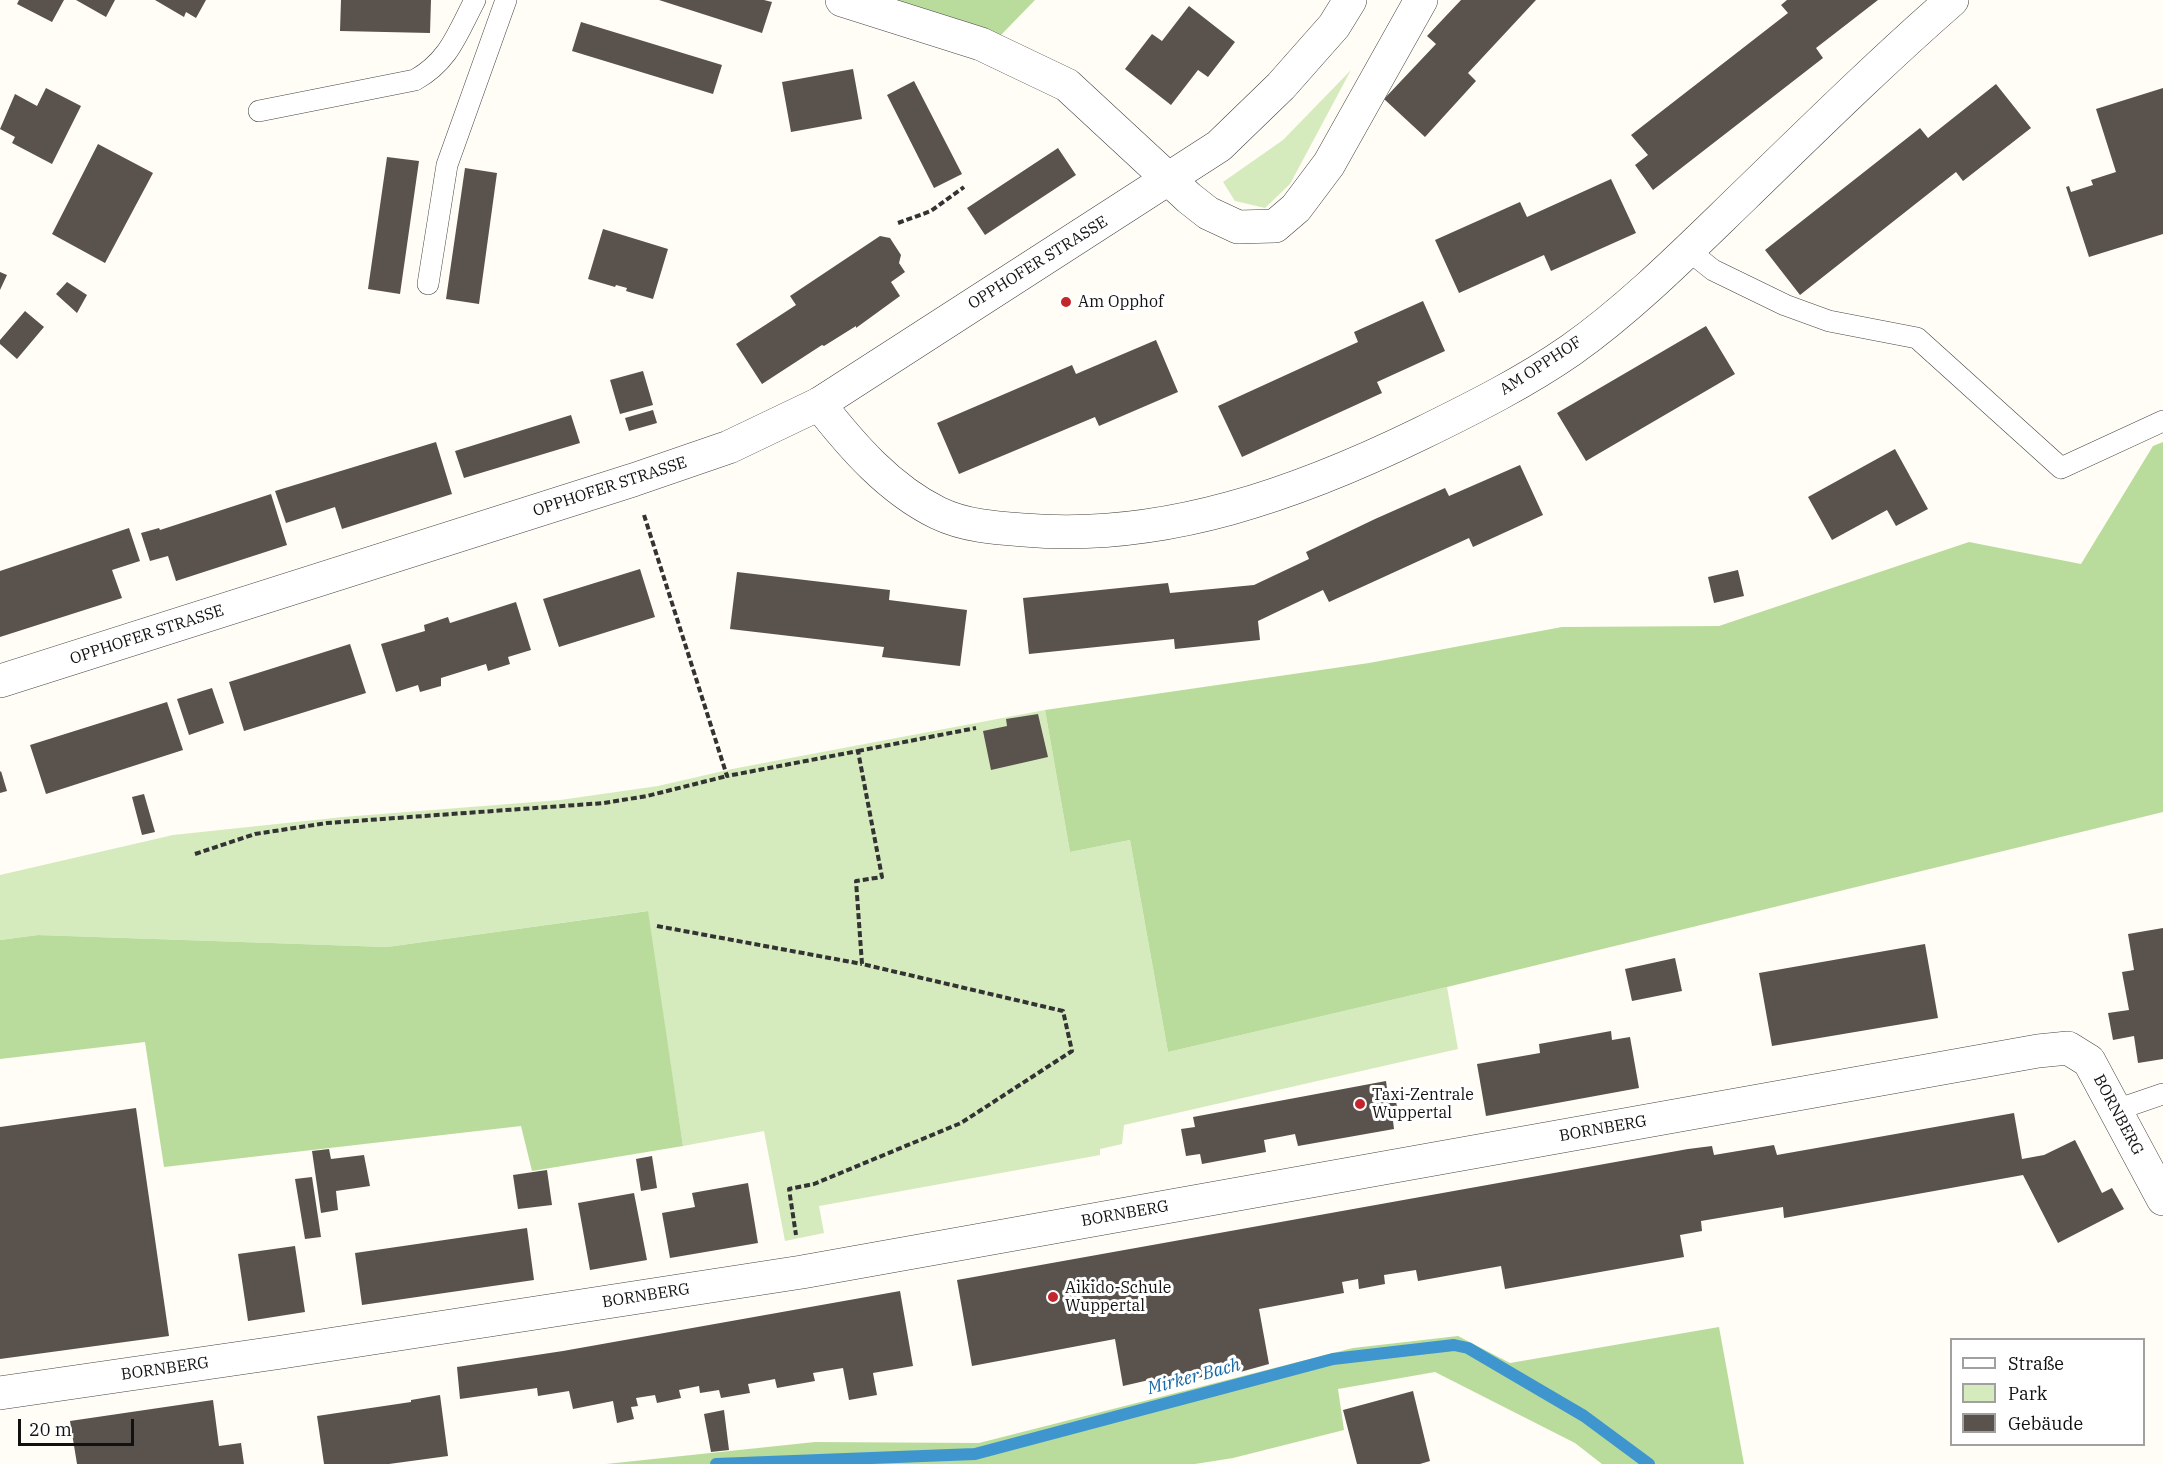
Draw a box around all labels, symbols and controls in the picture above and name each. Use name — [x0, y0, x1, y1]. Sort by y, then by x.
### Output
street label: OPPHOFER STRASSE — [965, 212, 1111, 314]
place label: Am Opphof — [1078, 292, 1163, 312]
marker: Am Opphof — [1059, 295, 1073, 309]
street label: AM OPPHOF — [1496, 332, 1586, 400]
street label: OPPHOFER STRASSE — [531, 453, 689, 521]
street label: OPPHOFER STRASSE — [68, 601, 226, 669]
street label: BORNBERG — [2089, 1071, 2147, 1159]
place label: Taxi-Zentrale Wuppertal — [1372, 1085, 1474, 1123]
marker: Taxi-Zentrale Wuppertal — [1353, 1097, 1367, 1111]
street label: BORNBERG — [1558, 1112, 1648, 1146]
street label: BORNBERG — [1080, 1197, 1170, 1231]
place label: Aikido-Schule Wuppertal — [1065, 1278, 1171, 1316]
street label: BORNBERG — [601, 1280, 691, 1312]
marker: Aikido-Schule Wuppertal — [1046, 1290, 1060, 1304]
legend — [1950, 1338, 2145, 1446]
text: Straße — [2008, 1352, 2064, 1375]
street label: BORNBERG — [120, 1353, 210, 1385]
water label: Mirker Bach — [1145, 1354, 1243, 1400]
text: Park — [2008, 1382, 2047, 1405]
scale bar — [21, 1407, 136, 1445]
text: Gebäude — [2008, 1412, 2083, 1435]
text: 20 m — [29, 1418, 72, 1441]

